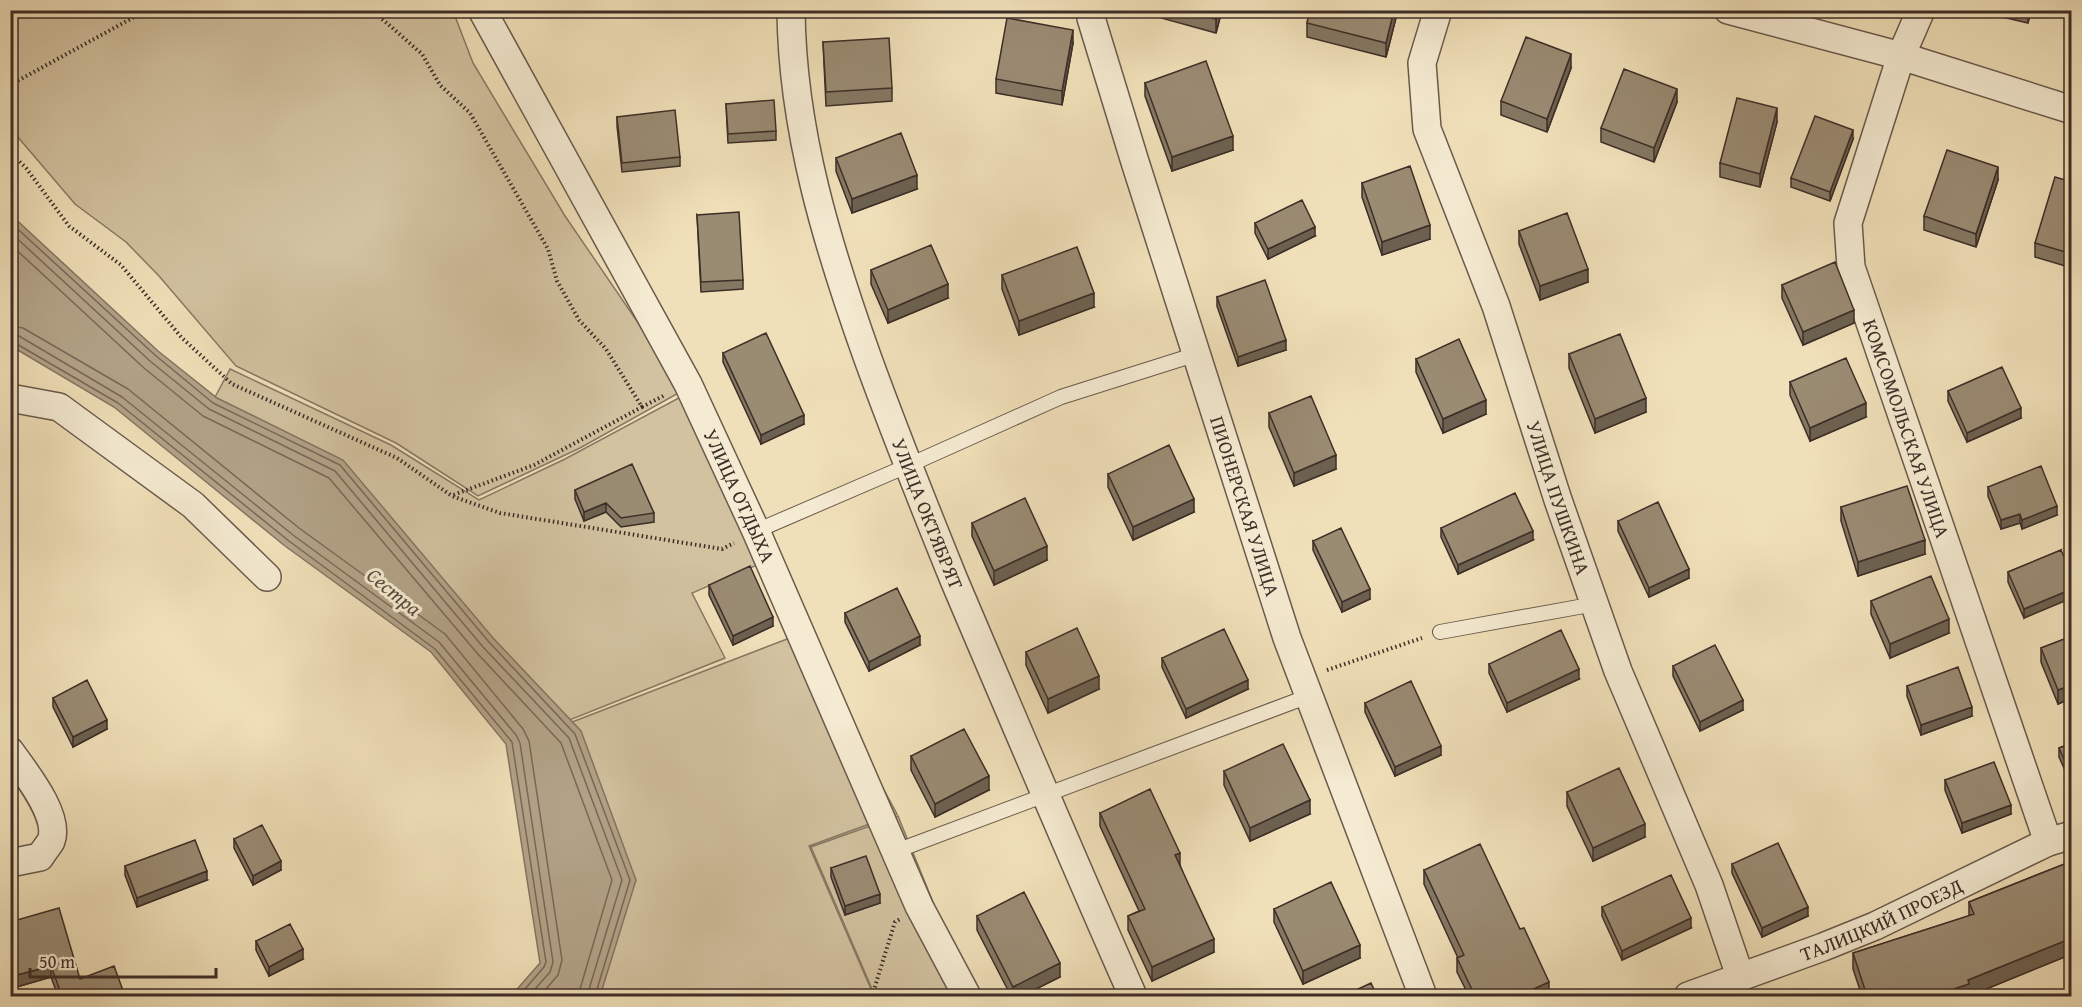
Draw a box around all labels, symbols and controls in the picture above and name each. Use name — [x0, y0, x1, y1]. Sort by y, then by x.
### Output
street label: КОМСОМОЛЬСКАЯ УЛИЦА — [1856, 315, 1958, 542]
street label: ПИОНЕРСКАЯ УЛИЦА — [1203, 412, 1288, 600]
street label: УЛИЦА ПУШКИНА — [1520, 417, 1598, 578]
street label: УЛИЦА ОТДЫХА — [697, 424, 783, 567]
street label: УЛИЦА ОКТЯБРЯТ — [885, 434, 971, 594]
water label: Сестра — [360, 560, 429, 624]
street label: ТАЛИЦКИЙ ПРОЕЗД — [1796, 871, 1968, 968]
scale bar — [30, 941, 216, 979]
text: 50 m — [39, 948, 75, 975]

